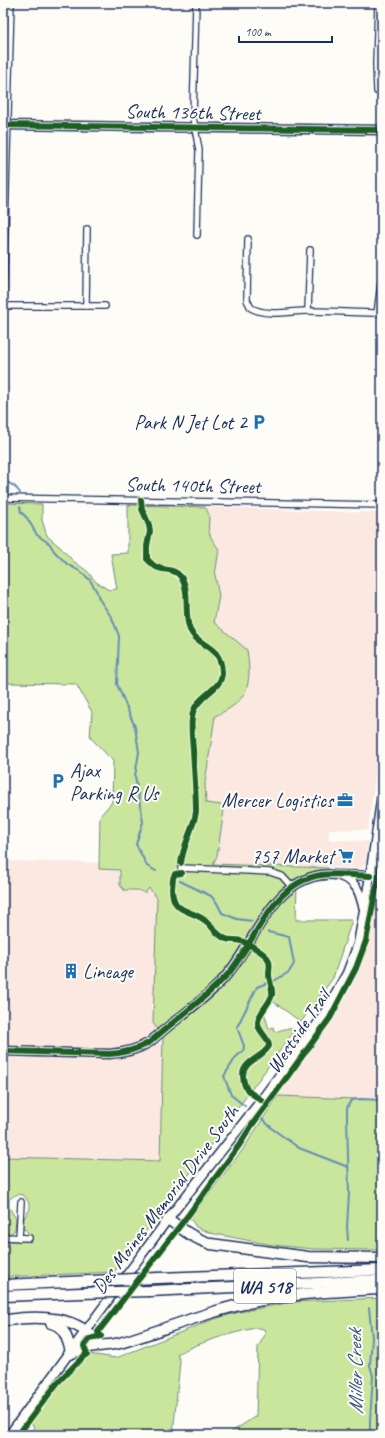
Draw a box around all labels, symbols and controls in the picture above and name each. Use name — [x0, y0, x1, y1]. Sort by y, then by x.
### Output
scale bar — [239, 18, 332, 44]
text: 100 m — [245, 24, 272, 40]
street label: South 136th Street — [125, 99, 263, 126]
place label: Park N Jet Lot 2 — [134, 410, 249, 435]
parking icon: Park N Jet Lot 2 — [250, 413, 268, 431]
street label: South 140th Street — [125, 472, 263, 499]
place label: Ajax Parking R Us — [70, 758, 161, 806]
parking icon: Ajax Parking R Us — [49, 772, 67, 790]
place label: Mercer Logistics — [222, 788, 335, 813]
office icon: Mercer Logistics — [336, 791, 354, 809]
place label: 757 Market — [251, 844, 337, 869]
supermarket icon: 757 Market — [337, 847, 355, 865]
place label: Lineage — [83, 959, 134, 984]
building icon: Lineage — [62, 962, 80, 980]
street label: Westside Trail — [261, 982, 338, 1078]
street label: Des Moines Memorial Drive South — [86, 1099, 245, 1298]
road number: WA 518 — [234, 1269, 296, 1303]
water label: Miller Creek — [341, 1326, 369, 1415]

